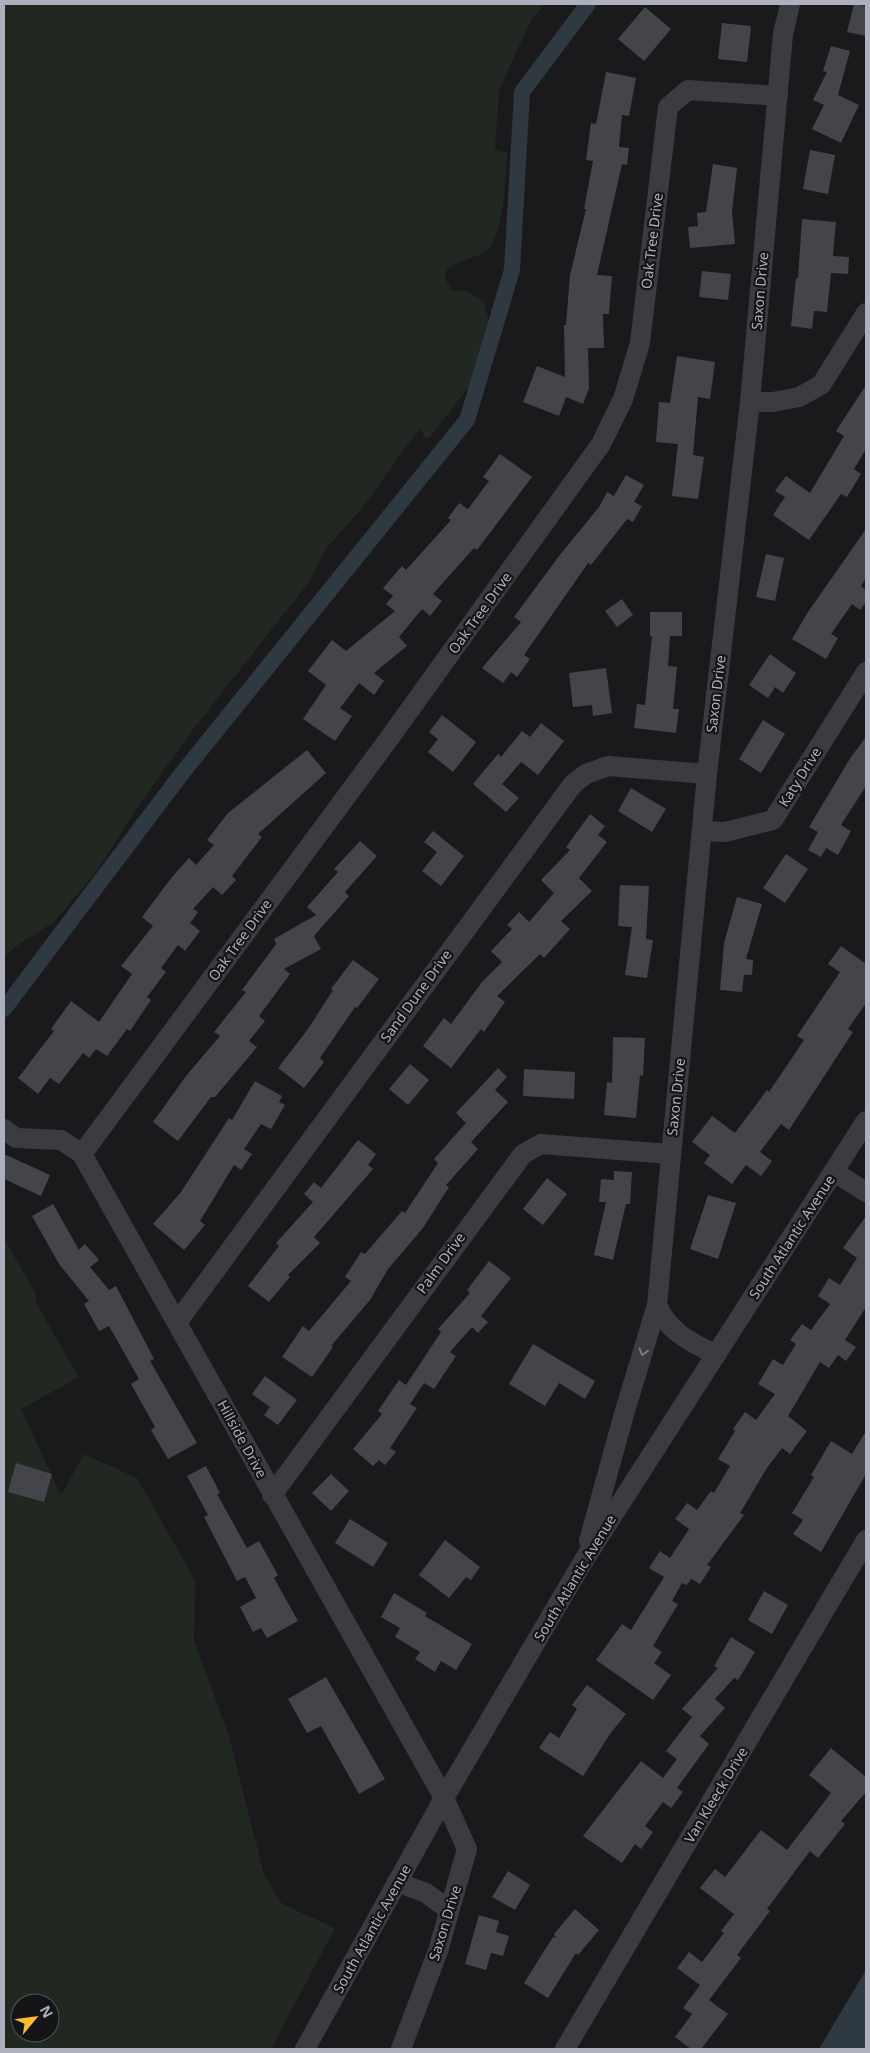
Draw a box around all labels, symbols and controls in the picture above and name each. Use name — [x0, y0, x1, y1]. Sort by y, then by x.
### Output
street label: Oak Tree Drive — [636, 192, 667, 290]
street label: Saxon Drive — [747, 251, 772, 331]
street label: Oak Tree Drive — [444, 568, 516, 657]
street label: Saxon Drive — [701, 654, 730, 734]
street label: Katy Drive — [774, 743, 825, 810]
street label: Oak Tree Drive — [204, 895, 276, 984]
street label: Sand Dune Drive — [376, 945, 456, 1046]
street label: Saxon Drive — [662, 1057, 689, 1137]
street label: South Atlantic Avenue — [744, 1171, 839, 1302]
street label: Palm Drive — [412, 1228, 469, 1297]
one-way arrow — [638, 1347, 648, 1356]
street label: Hillside Drive — [213, 1396, 272, 1481]
street label: South Atlantic Avenue — [529, 1511, 620, 1645]
street label: Van Kleeck Drive — [679, 1743, 752, 1846]
street label: South Atlantic Avenue — [328, 1861, 415, 1997]
street label: Saxon Drive — [424, 1883, 465, 1963]
north arrow — [10, 1993, 60, 2043]
text: N — [36, 2002, 58, 2021]

